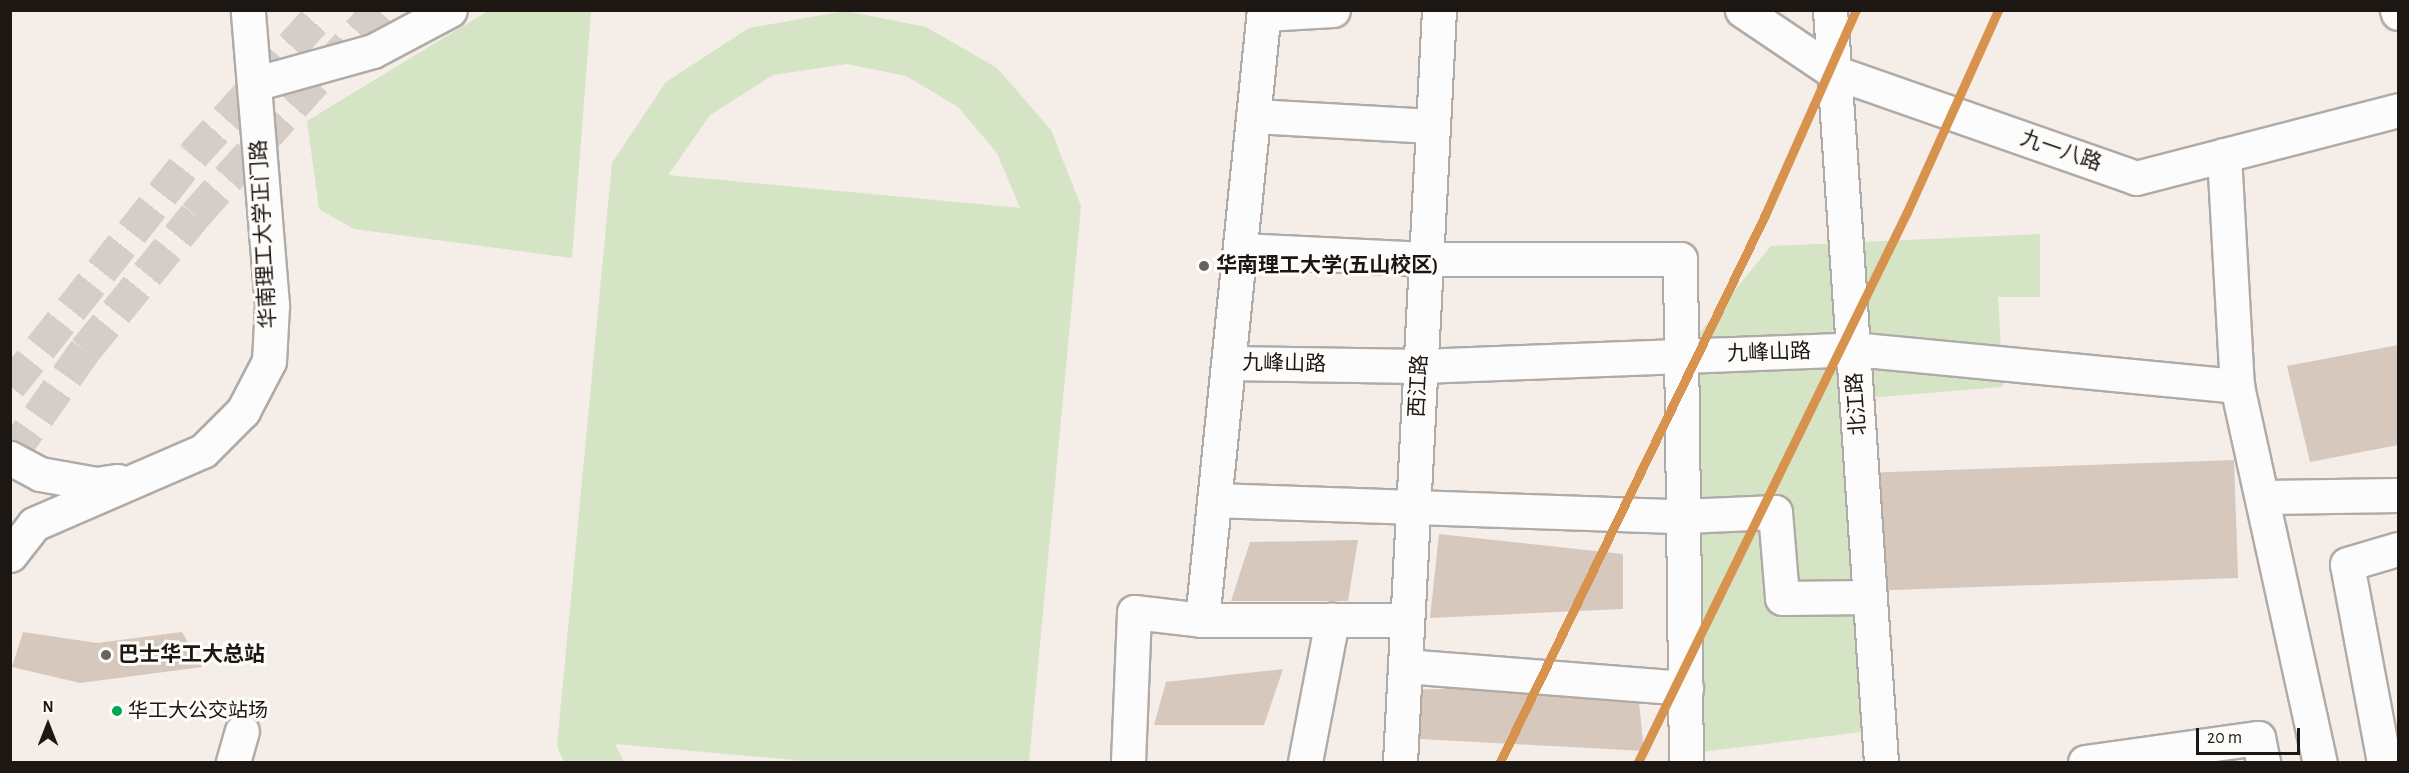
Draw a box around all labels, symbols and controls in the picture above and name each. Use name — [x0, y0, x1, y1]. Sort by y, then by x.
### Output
street label: 九一八路 — [2017, 125, 2105, 177]
street label: 华南理工大学正门路 — [246, 139, 282, 329]
place label: 华南理工大学(五山校区) — [1216, 253, 1438, 279]
marker: 华南理工大学(五山校区) — [1197, 259, 1211, 273]
street label: 九峰山路 — [1727, 339, 1811, 367]
street label: 九峰山路 — [1242, 351, 1326, 377]
street label: 西江路 — [1405, 354, 1433, 418]
street label: 北江路 — [1842, 372, 1872, 436]
place label: 巴士华工大总站 — [118, 642, 265, 668]
marker: 巴士华工大总站 — [99, 648, 113, 662]
north arrow — [18, 695, 78, 755]
text: N — [42, 699, 54, 715]
place label: 华工大公交站场 — [128, 699, 268, 723]
marker: 华工大公交站场 — [111, 705, 123, 717]
scale bar — [2199, 716, 2302, 754]
text: 20 m — [2207, 729, 2242, 747]

